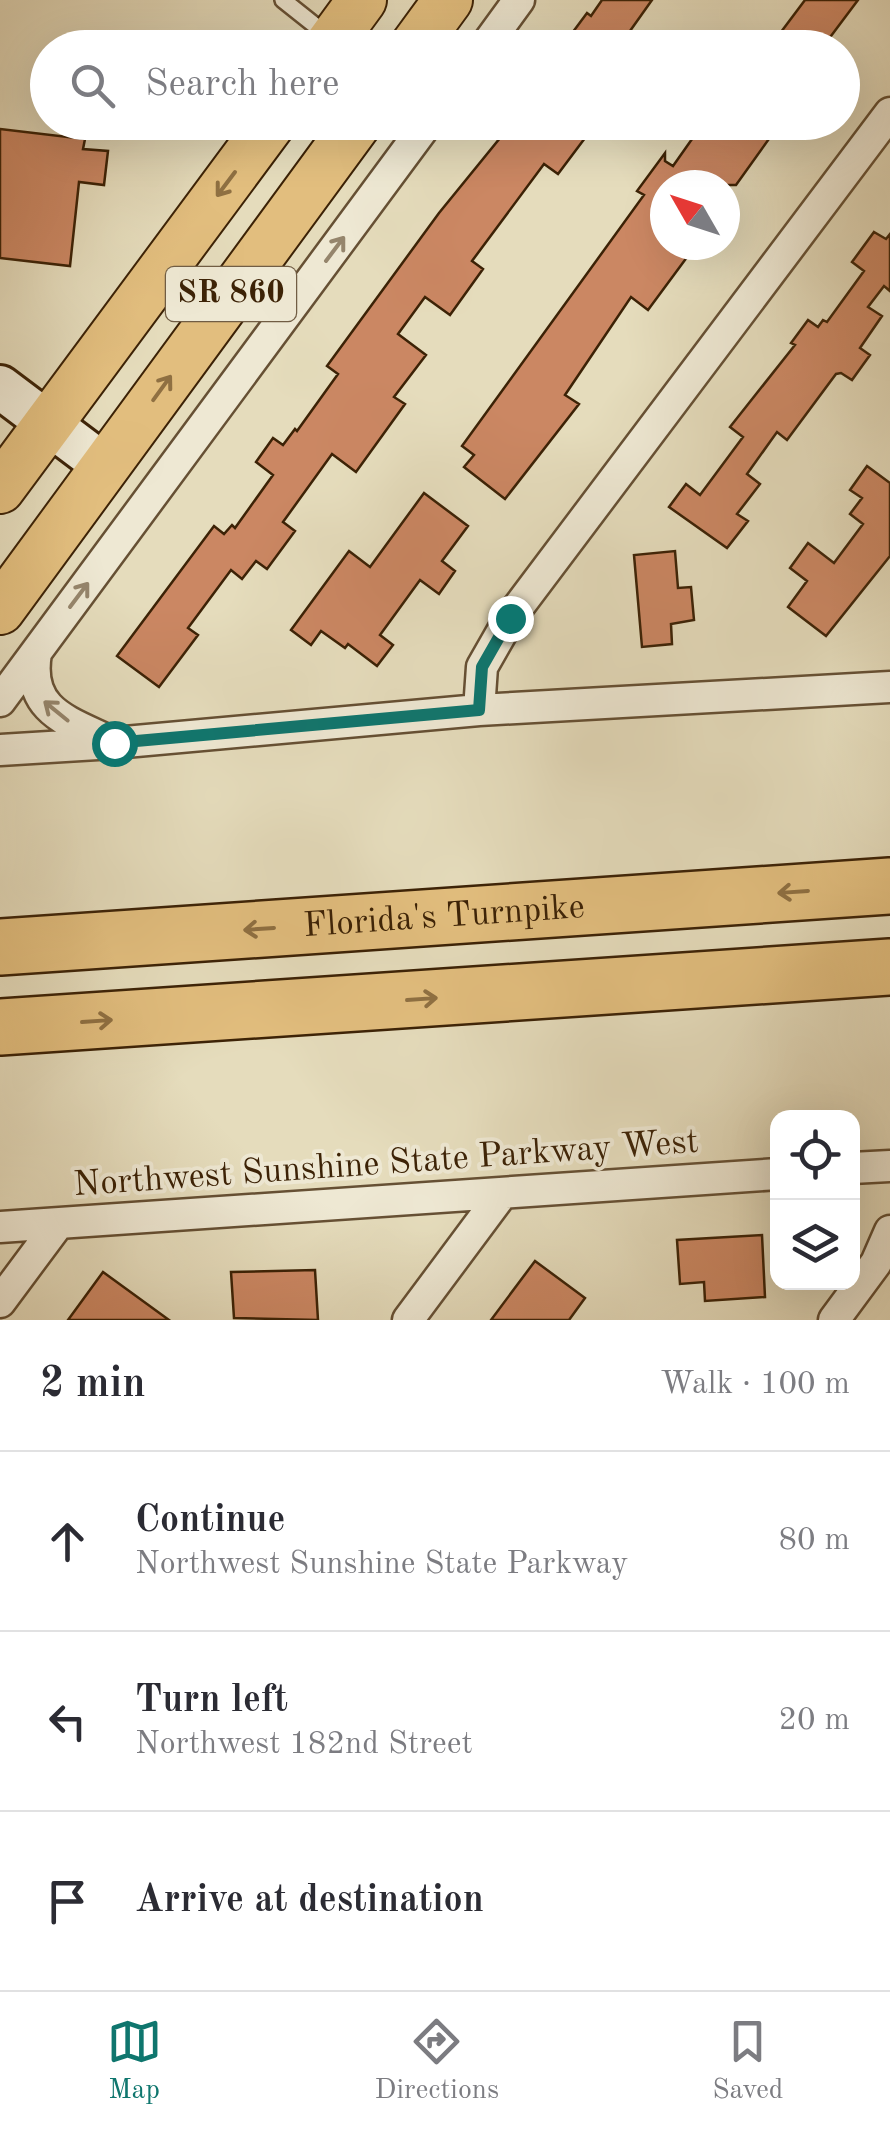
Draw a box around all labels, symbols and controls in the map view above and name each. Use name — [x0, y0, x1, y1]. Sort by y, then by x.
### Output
search box — [30, 30, 860, 140]
icon: search — [65, 58, 120, 113]
text: Search here — [145, 66, 340, 104]
one-way arrow — [216, 170, 237, 197]
north arrow — [650, 170, 740, 260]
one-way arrow — [324, 236, 345, 263]
road number: SR 860 — [166, 267, 296, 321]
one-way arrow — [152, 375, 173, 402]
one-way arrow — [68, 582, 89, 609]
route end — [488, 596, 534, 642]
one-way arrow — [44, 700, 69, 723]
route start — [92, 721, 138, 767]
one-way arrow — [777, 883, 809, 902]
street label: Florida's Turnpike — [302, 889, 586, 944]
one-way arrow — [243, 920, 276, 939]
one-way arrow — [405, 989, 437, 1008]
one-way arrow — [81, 1011, 113, 1030]
map controls — [770, 1110, 860, 1290]
button: locate — [770, 1110, 860, 1200]
street label: Northwest Sunshine State Parkway West — [72, 1125, 700, 1203]
button: layers — [770, 1200, 860, 1290]
text: 2 min — [40, 1364, 146, 1406]
text: Walk · 100 m — [660, 1369, 850, 1401]
text: Continue — [135, 1502, 285, 1540]
icon: ahead — [40, 1514, 95, 1569]
text: 80 m — [779, 1525, 850, 1557]
text: Northwest Sunshine State Parkway — [135, 1549, 628, 1581]
text: Turn left — [135, 1682, 288, 1720]
icon: left — [40, 1694, 95, 1749]
text: 20 m — [779, 1705, 850, 1737]
text: Northwest 182nd Street — [135, 1729, 473, 1761]
icon: arrive — [40, 1874, 95, 1929]
text: Arrive at destination — [135, 1882, 484, 1920]
tab: Map — [107, 2014, 162, 2109]
tab: Directions — [375, 2014, 499, 2109]
tab: Saved — [712, 2014, 783, 2109]

